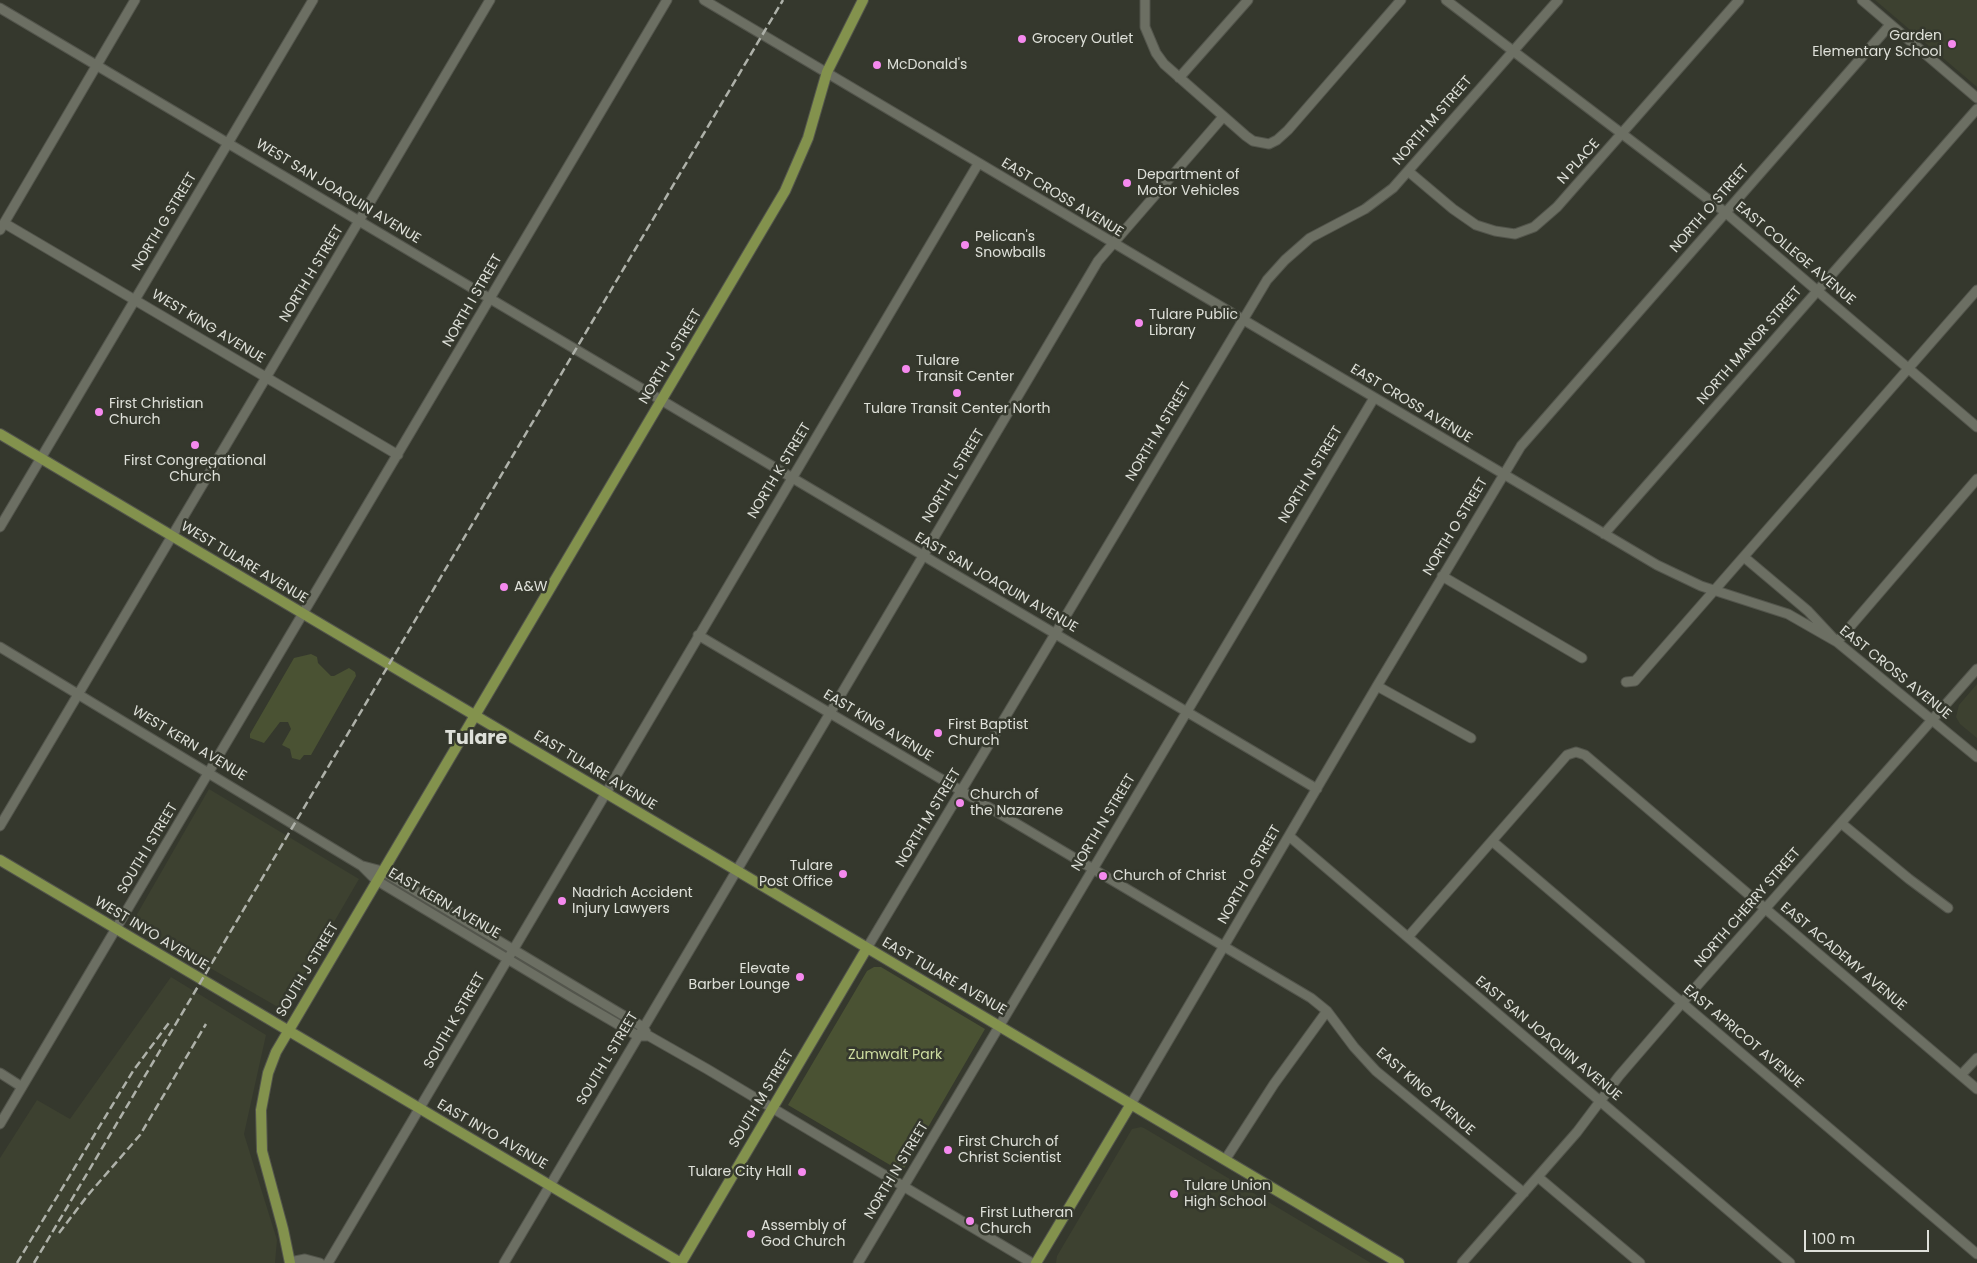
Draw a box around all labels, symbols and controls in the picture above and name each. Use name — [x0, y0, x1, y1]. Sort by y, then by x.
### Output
place label: Garden Elementary School — [1812, 28, 1942, 60]
place label: Grocery Outlet — [1032, 31, 1133, 47]
marker: Grocery Outlet — [1016, 33, 1028, 45]
marker: Garden Elementary School — [1946, 38, 1958, 50]
place label: McDonald's — [887, 57, 967, 73]
marker: McDonald's — [871, 59, 883, 71]
street label: NORTH M STREET — [1390, 73, 1476, 169]
street label: WEST SAN JOAQUIN AVENUE — [252, 136, 424, 248]
street label: N PLACE — [1554, 136, 1604, 188]
street label: EAST CROSS AVENUE — [998, 155, 1126, 241]
street label: NORTH O STREET — [1667, 161, 1753, 257]
place label: Department of Motor Vehicles — [1137, 167, 1240, 200]
street label: NORTH G STREET — [129, 170, 201, 274]
marker: Department of Motor Vehicles — [1121, 177, 1133, 189]
street label: EAST COLLEGE AVENUE — [1732, 199, 1858, 309]
street label: NORTH H STREET — [276, 223, 348, 325]
place label: Pelican's Snowballs — [975, 229, 1046, 262]
marker: Pelican's Snowballs — [959, 239, 971, 251]
street label: NORTH I STREET — [440, 252, 506, 350]
street label: NORTH MANOR STREET — [1694, 283, 1806, 409]
street label: WEST KING AVENUE — [148, 287, 268, 367]
street label: NORTH J STREET — [636, 306, 706, 408]
place label: Tulare Public Library — [1149, 307, 1238, 340]
marker: Tulare Public Library — [1133, 317, 1145, 329]
place label: Tulare Transit Center — [916, 353, 1014, 386]
street label: EAST CROSS AVENUE — [1347, 361, 1475, 447]
marker: Tulare Transit Center — [900, 363, 912, 375]
street label: NORTH M STREET — [1123, 380, 1195, 484]
marker: Tulare Transit Center North — [951, 387, 963, 399]
place label: First Christian Church — [109, 396, 204, 428]
place label: Tulare Transit Center North — [863, 401, 1051, 417]
marker: First Christian Church — [93, 406, 105, 418]
street label: NORTH K STREET — [745, 420, 815, 522]
street label: NORTH N STREET — [1275, 423, 1347, 527]
street label: NORTH L STREET — [919, 426, 989, 526]
marker: First Congregational Church — [189, 439, 201, 451]
place label: First Congregational Church — [124, 453, 266, 486]
street label: NORTH O STREET — [1420, 475, 1492, 579]
street label: WEST TULARE AVENUE — [178, 518, 310, 608]
street label: EAST SAN JOAQUIN AVENUE — [912, 529, 1080, 637]
place label: A&W — [514, 579, 547, 595]
marker: A&W — [498, 581, 510, 593]
street label: EAST CROSS AVENUE — [1836, 623, 1954, 723]
street label: EAST KING AVENUE — [820, 687, 936, 765]
street label: WEST KERN AVENUE — [129, 703, 249, 785]
place label: First Baptist Church — [948, 717, 1028, 750]
marker: First Baptist Church — [932, 727, 944, 739]
district label: Tulare — [445, 728, 507, 750]
street label: EAST TULARE AVENUE — [530, 728, 660, 814]
street label: NORTH M STREET — [893, 766, 965, 870]
street label: NORTH N STREET — [1068, 771, 1140, 875]
place label: Church of the Nazarene — [970, 787, 1063, 820]
marker: Church of the Nazarene — [954, 797, 966, 809]
street label: SOUTH I STREET — [114, 800, 182, 898]
street label: NORTH O STREET — [1215, 823, 1285, 927]
street label: NORTH CHERRY STREET — [1691, 845, 1805, 971]
place label: Tulare Post Office — [759, 858, 833, 890]
street label: EAST KERN AVENUE — [385, 865, 503, 943]
marker: Tulare Post Office — [837, 868, 849, 880]
place label: Church of Christ — [1113, 868, 1226, 884]
marker: Church of Christ — [1097, 870, 1109, 882]
place label: Nadrich Accident Injury Lawyers — [572, 885, 693, 918]
street label: WEST INYO AVENUE — [91, 894, 211, 974]
marker: Nadrich Accident Injury Lawyers — [556, 895, 568, 907]
street label: EAST ACADEMY AVENUE — [1777, 899, 1909, 1015]
street label: SOUTH J STREET — [273, 920, 343, 1020]
street label: EAST TULARE AVENUE — [879, 935, 1009, 1019]
place label: Elevate Barber Lounge — [689, 961, 790, 994]
street label: SOUTH K STREET — [421, 970, 489, 1072]
marker: Elevate Barber Lounge — [794, 971, 806, 983]
street label: EAST SAN JOAQUIN AVENUE — [1472, 973, 1624, 1105]
street label: EAST APRICOT AVENUE — [1680, 982, 1806, 1092]
street label: SOUTH L STREET — [574, 1009, 642, 1109]
street label: EAST KING AVENUE — [1372, 1045, 1478, 1139]
street label: SOUTH M STREET — [726, 1047, 798, 1151]
park label: Zumwalt Park — [848, 1047, 942, 1063]
street label: EAST INYO AVENUE — [434, 1096, 550, 1174]
street label: NORTH N STREET — [861, 1119, 933, 1223]
place label: First Church of Christ Scientist — [958, 1134, 1061, 1166]
marker: First Church of Christ Scientist — [942, 1144, 954, 1156]
place label: Tulare City Hall — [688, 1164, 792, 1180]
marker: Tulare City Hall — [796, 1166, 808, 1178]
place label: Tulare Union High School — [1184, 1178, 1271, 1210]
marker: Tulare Union High School — [1168, 1188, 1180, 1200]
place label: First Lutheran Church — [980, 1205, 1073, 1238]
marker: First Lutheran Church — [964, 1215, 976, 1227]
place label: Assembly of God Church — [761, 1218, 846, 1250]
scale bar — [1807, 1220, 1932, 1252]
marker: Assembly of God Church — [745, 1228, 757, 1240]
text: 100 m — [1812, 1228, 1855, 1249]

